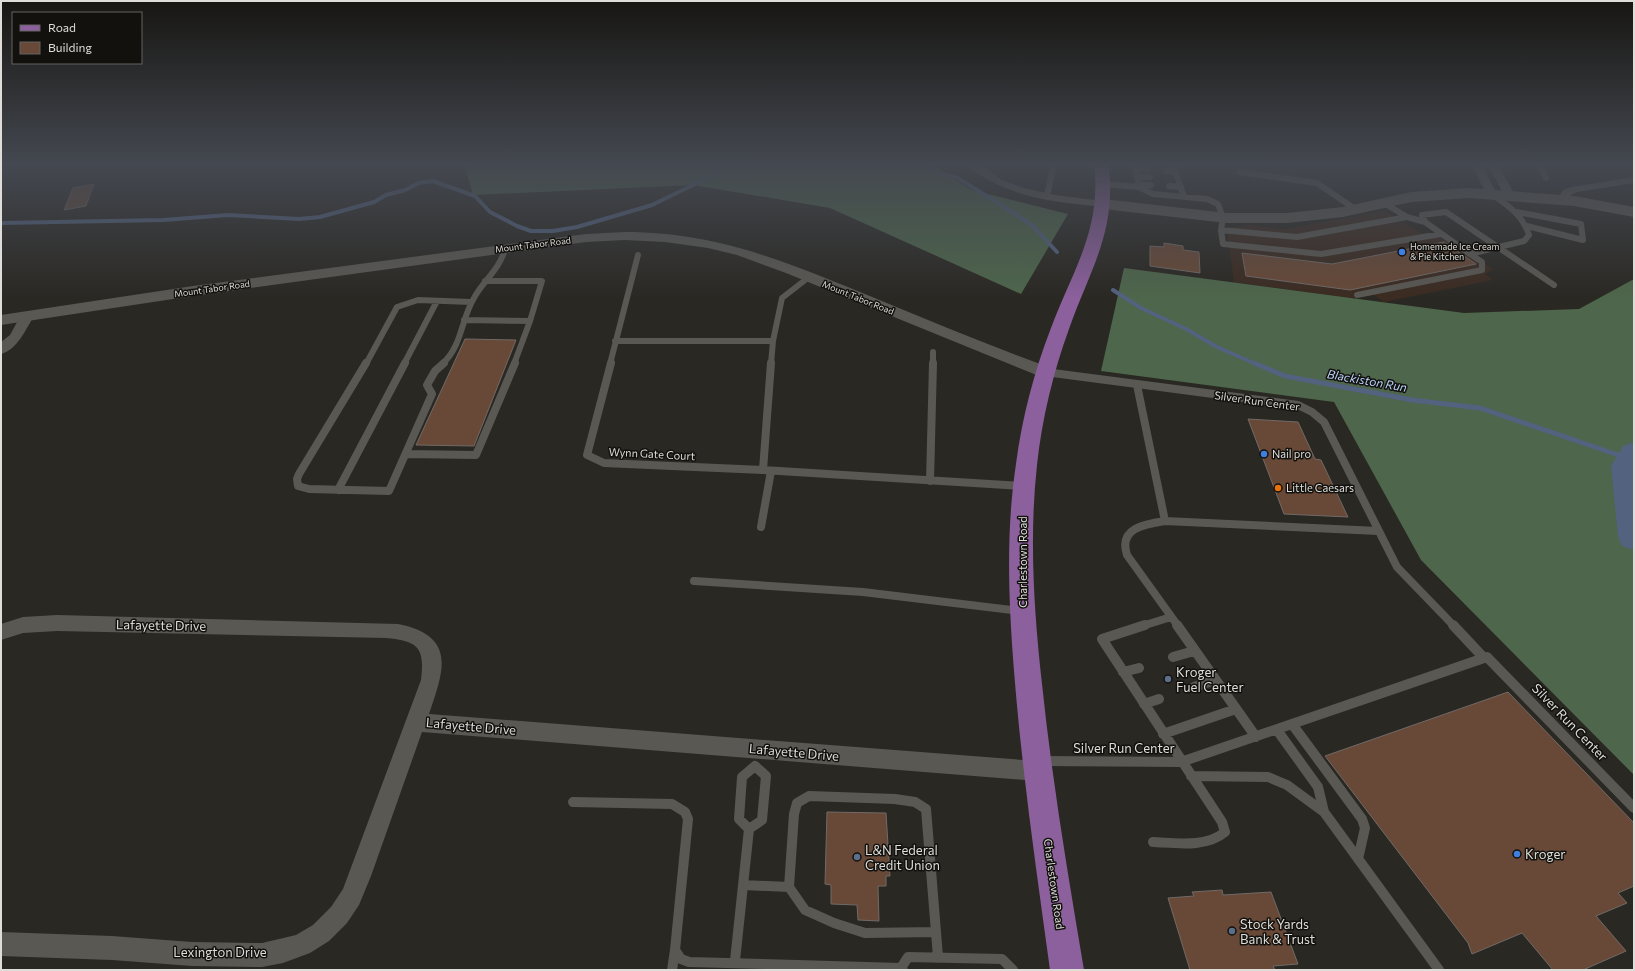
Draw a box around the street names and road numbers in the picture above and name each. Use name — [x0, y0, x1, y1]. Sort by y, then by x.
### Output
street label: Mount Tabor Road — [494, 234, 571, 255]
street label: Mount Tabor Road — [173, 278, 250, 299]
street label: Mount Tabor Road — [821, 278, 896, 317]
street label: Silver Run Center — [1214, 388, 1301, 413]
street label: Wynn Gate Court — [608, 445, 696, 462]
street label: Charlestown Road — [1016, 516, 1029, 608]
street label: Lafayette Drive — [116, 616, 207, 634]
street label: Silver Run Center — [1529, 680, 1611, 764]
street label: Lafayette Drive — [425, 714, 517, 738]
street label: Lafayette Drive — [748, 740, 840, 764]
street label: Silver Run Center — [1073, 740, 1175, 756]
street label: Charlestown Road — [1042, 838, 1067, 930]
street label: Lexington Drive — [173, 944, 267, 960]

